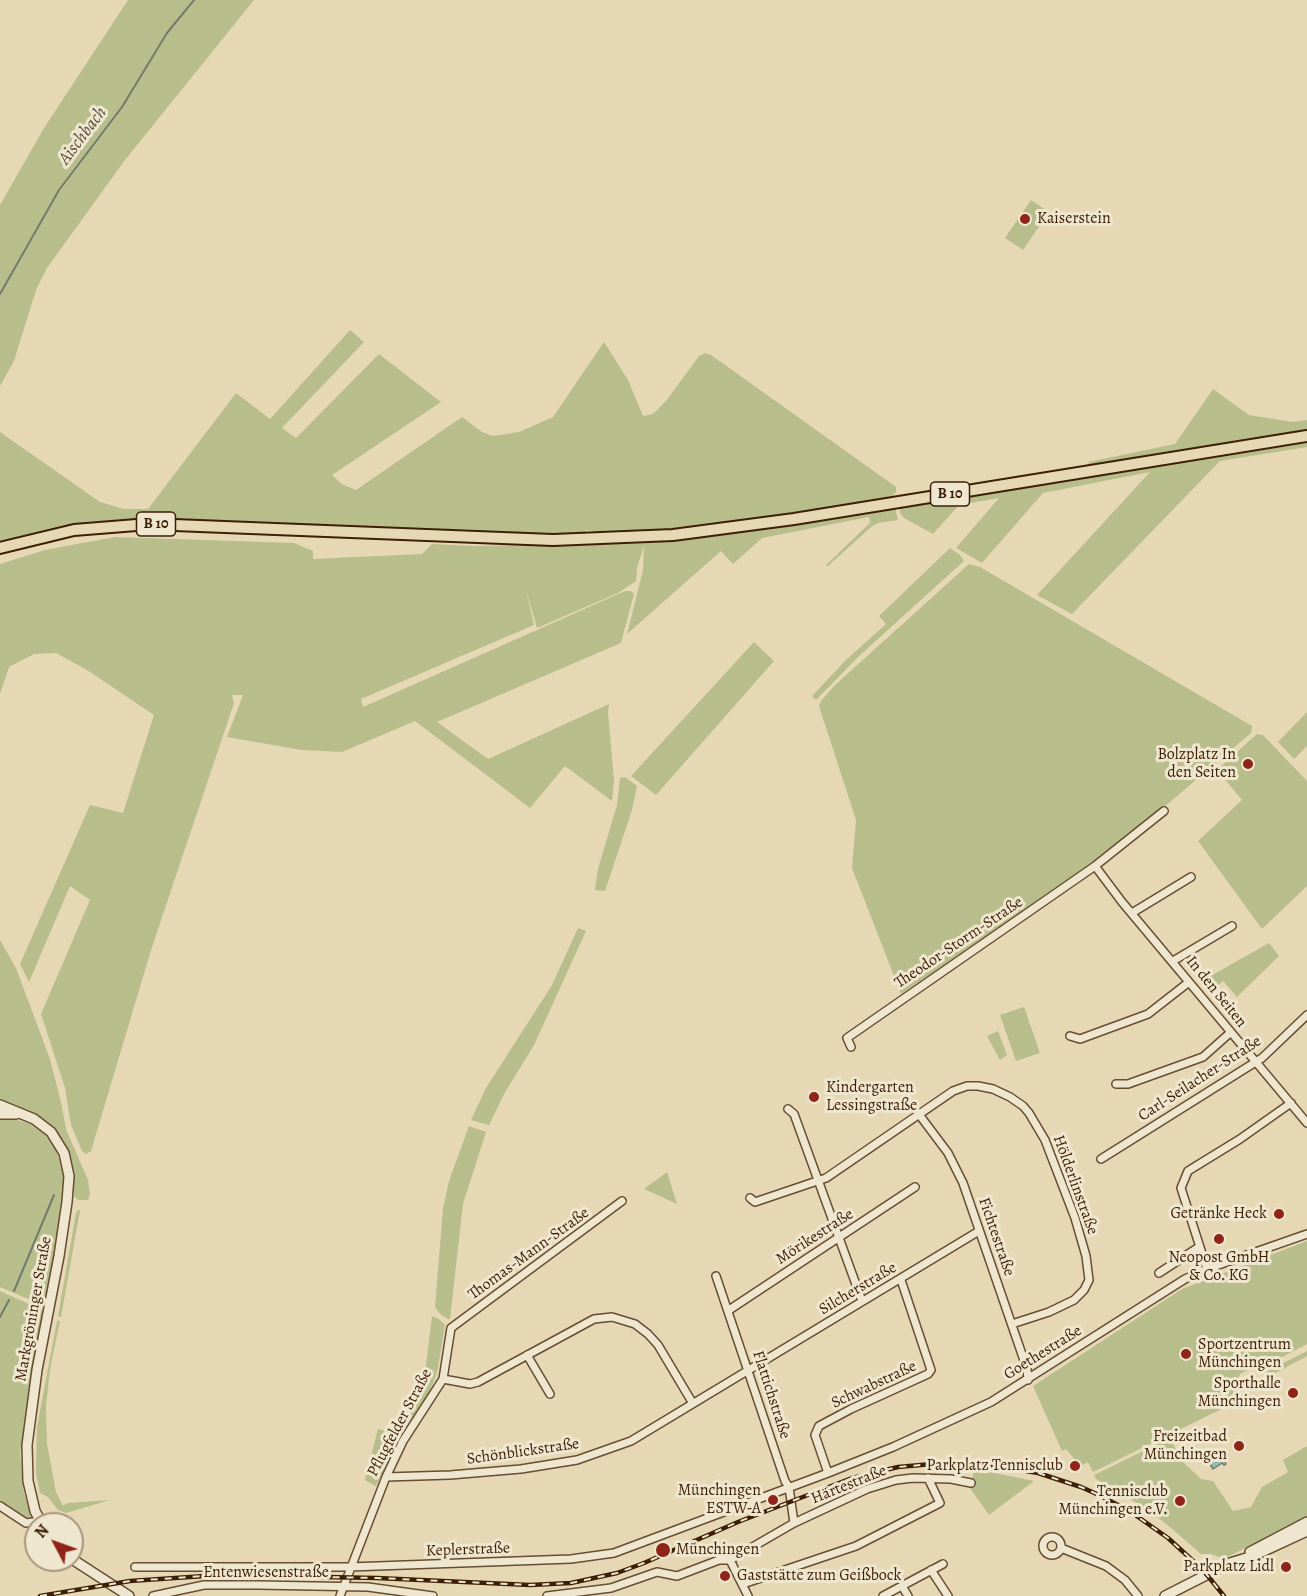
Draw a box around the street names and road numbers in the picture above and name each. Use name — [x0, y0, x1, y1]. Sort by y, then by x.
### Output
road number: B 10 — [930, 482, 970, 506]
road number: B 10 — [136, 512, 176, 536]
street label: Theodor-Storm-Straße — [891, 893, 1027, 993]
street label: In den Seiten — [1181, 952, 1251, 1032]
street label: Carl-Seilacher-Straße — [1135, 1032, 1265, 1126]
street label: Hölderlinstraße — [1048, 1133, 1102, 1237]
street label: Fichtestraße — [974, 1195, 1018, 1279]
street label: Thomas-Mann-Straße — [465, 1204, 593, 1304]
street label: Mörikestraße — [773, 1205, 857, 1269]
street label: Markgröninger Straße — [12, 1235, 56, 1383]
street label: Silcherstraße — [816, 1258, 900, 1320]
street label: Goethestraße — [1000, 1321, 1086, 1385]
street label: Flattichstraße — [748, 1348, 794, 1442]
street label: Schwabstraße — [828, 1357, 920, 1413]
street label: Pflugfelder Straße — [363, 1366, 437, 1480]
street label: Schönblickstraße — [466, 1435, 580, 1469]
street label: Härtestraße — [809, 1461, 889, 1509]
street label: Keplerstraße — [426, 1539, 510, 1561]
street label: Entenwiesenstraße — [203, 1563, 329, 1583]

